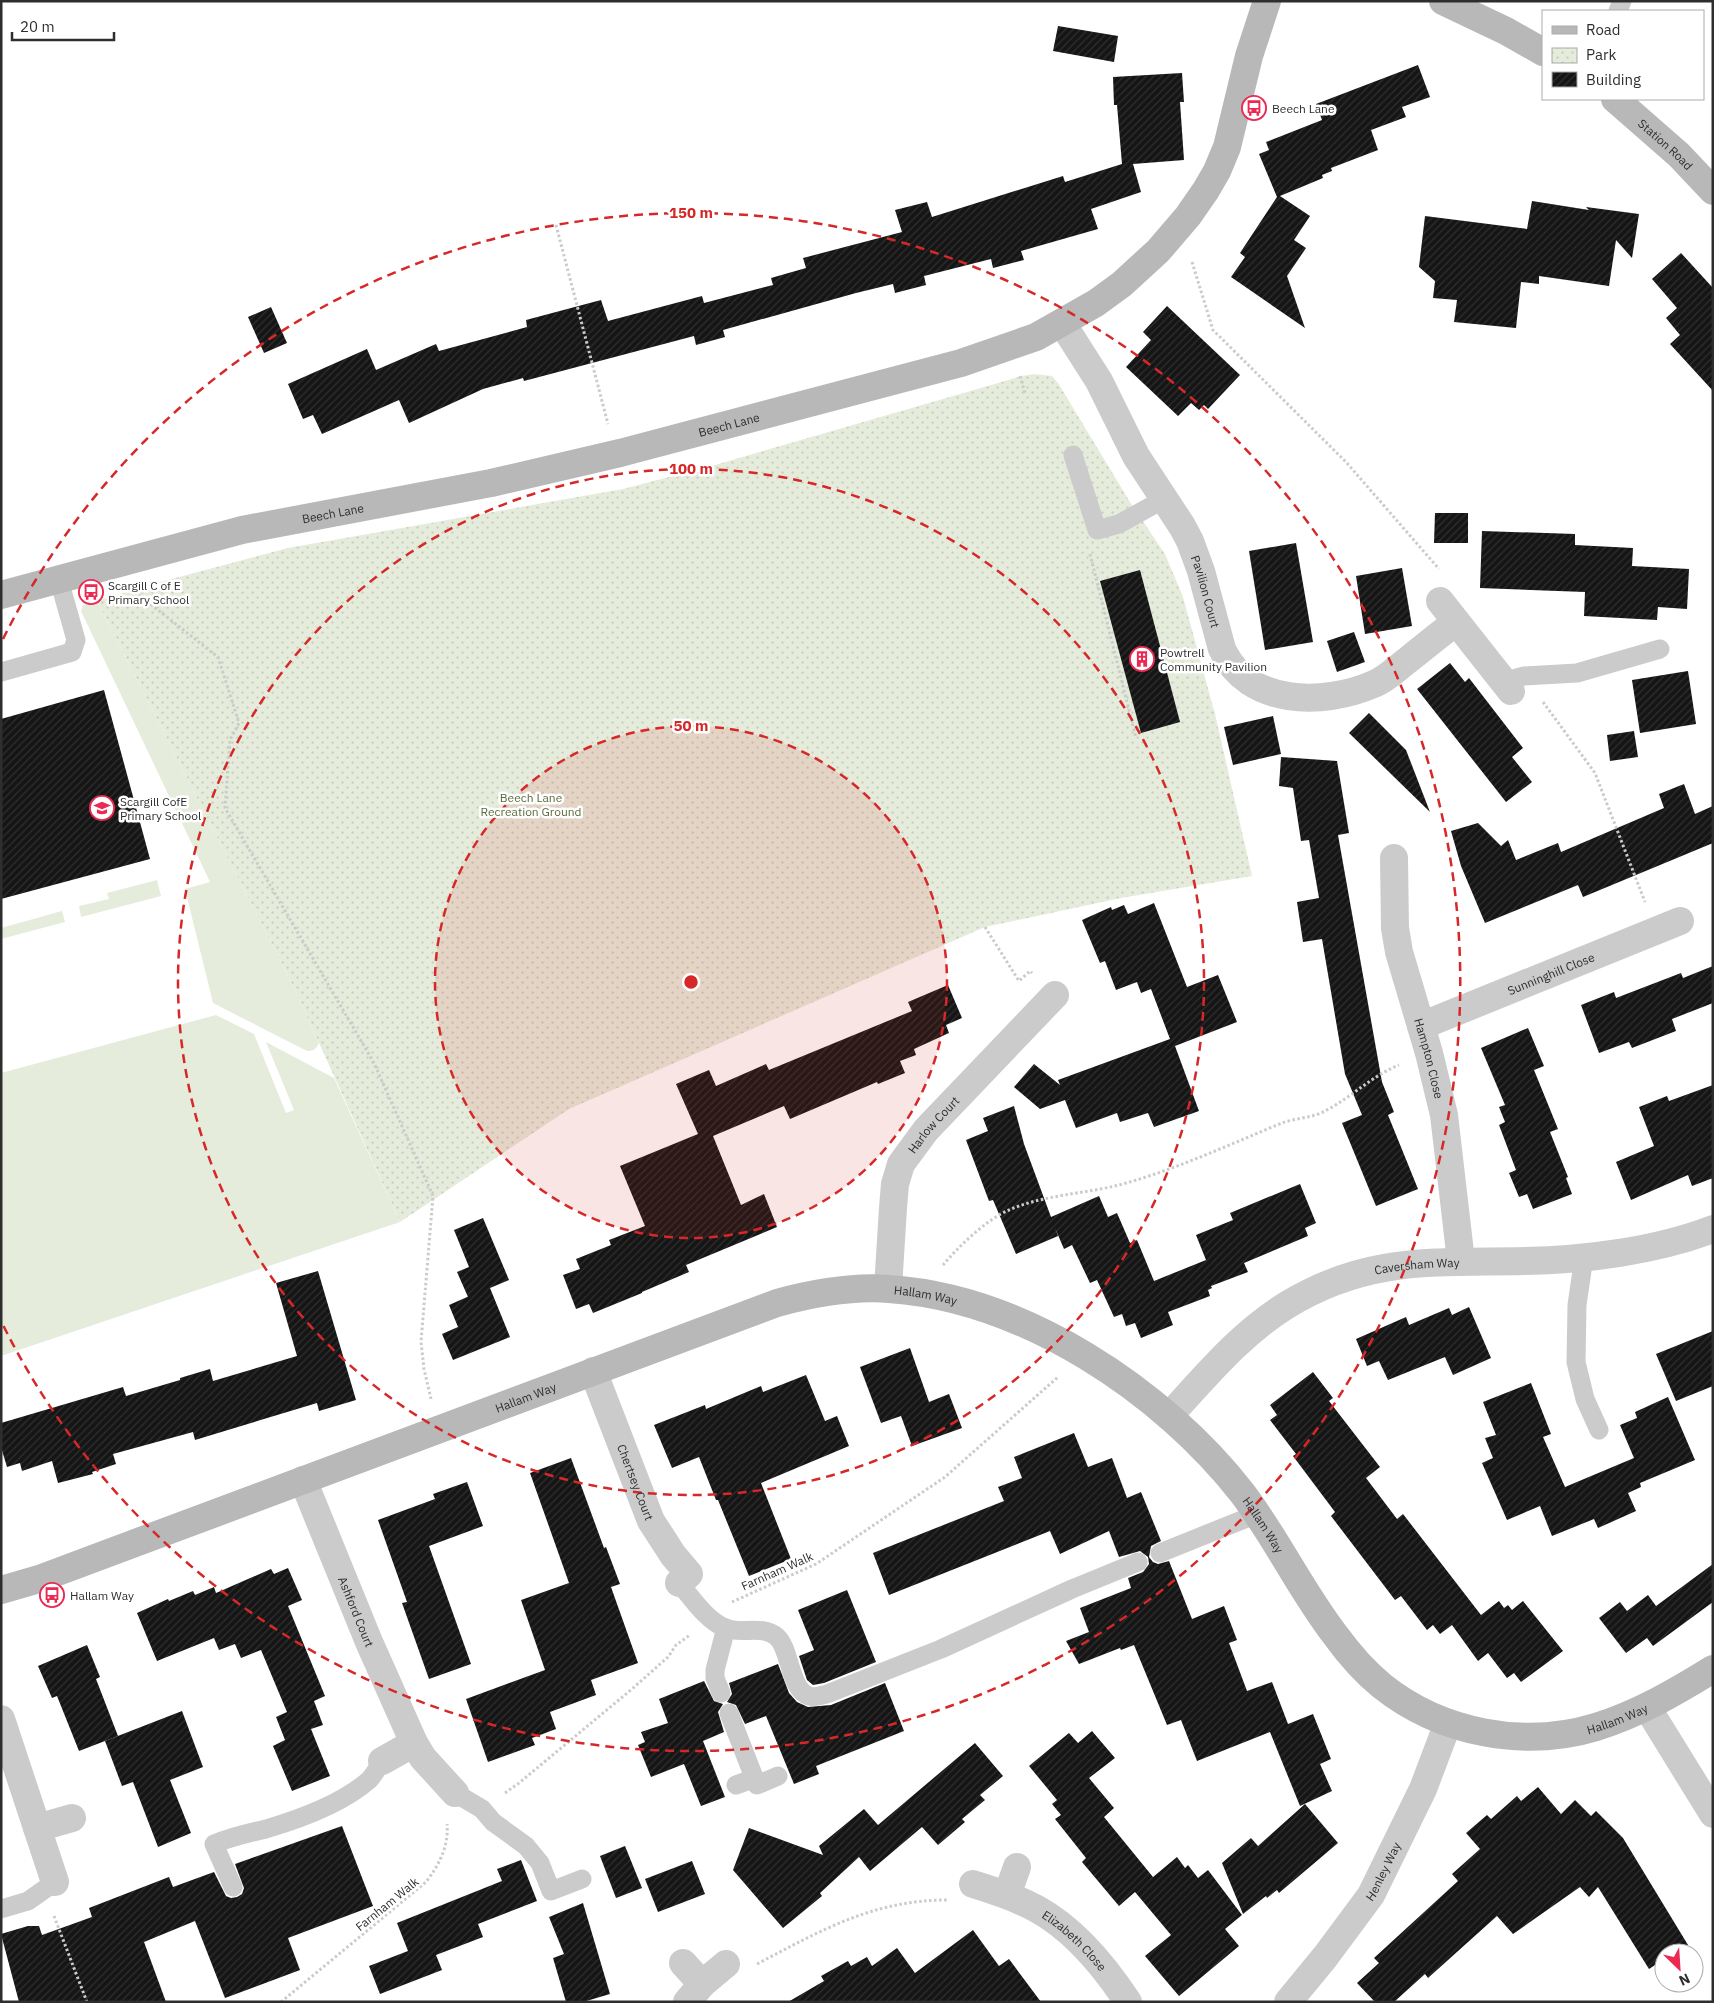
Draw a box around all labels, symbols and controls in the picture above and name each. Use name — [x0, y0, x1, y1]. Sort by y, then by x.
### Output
scale bar — [12, 10, 115, 42]
legend — [1542, 10, 1704, 100]
text: 20 m — [20, 17, 55, 36]
text: Road — [1586, 20, 1621, 39]
text: Park — [1586, 45, 1616, 64]
text: Building — [1586, 70, 1641, 89]
bus stop icon: Beech Lane — [1241, 95, 1267, 121]
place label: Beech Lane — [1272, 101, 1335, 116]
street label: Station Road — [1635, 115, 1696, 173]
text: 150 m — [669, 203, 713, 222]
street label: Beech Lane — [697, 409, 761, 440]
text: 100 m — [669, 459, 713, 478]
street label: Beech Lane — [301, 500, 365, 526]
street label: Pavilion Court — [1188, 553, 1223, 629]
place label: Scargill C of E Primary School — [108, 578, 189, 607]
bus stop icon: Scargill C of E Primary School — [78, 579, 104, 605]
place label: Powtrell Community Pavilion — [1160, 645, 1267, 674]
building icon: Powtrell Community Pavilion — [1129, 646, 1155, 672]
text: 50 m — [674, 716, 708, 735]
park label: Beech Lane Recreation Ground — [480, 790, 582, 819]
place label: Scargill CofE Primary School — [120, 794, 201, 823]
school or university icon: Scargill CofE Primary School — [89, 795, 115, 821]
street label: Sunninghill Close — [1505, 949, 1597, 998]
centre of rings — [682, 973, 700, 991]
street label: Hampton Close — [1412, 1016, 1447, 1101]
street label: Harlow Court — [904, 1093, 962, 1156]
street label: Caversham Way — [1373, 1254, 1460, 1277]
street label: Hallam Way — [893, 1282, 959, 1308]
street label: Hallam Way — [493, 1379, 558, 1415]
street label: Chertsey Court — [614, 1442, 657, 1522]
street label: Hallam Way — [1240, 1494, 1287, 1555]
street label: Farnham Walk — [739, 1548, 816, 1594]
street label: Ashford Court — [336, 1574, 378, 1649]
bus stop icon: Hallam Way — [39, 1582, 65, 1608]
place label: Hallam Way — [70, 1588, 134, 1603]
street label: Hallam Way — [1585, 1700, 1650, 1737]
street label: Henley Way — [1362, 1839, 1403, 1904]
street label: Farnham Walk — [352, 1874, 422, 1934]
street label: Elizabeth Close — [1040, 1907, 1110, 1974]
north arrow — [1654, 1943, 1704, 1993]
text: N — [1676, 1969, 1693, 1990]

